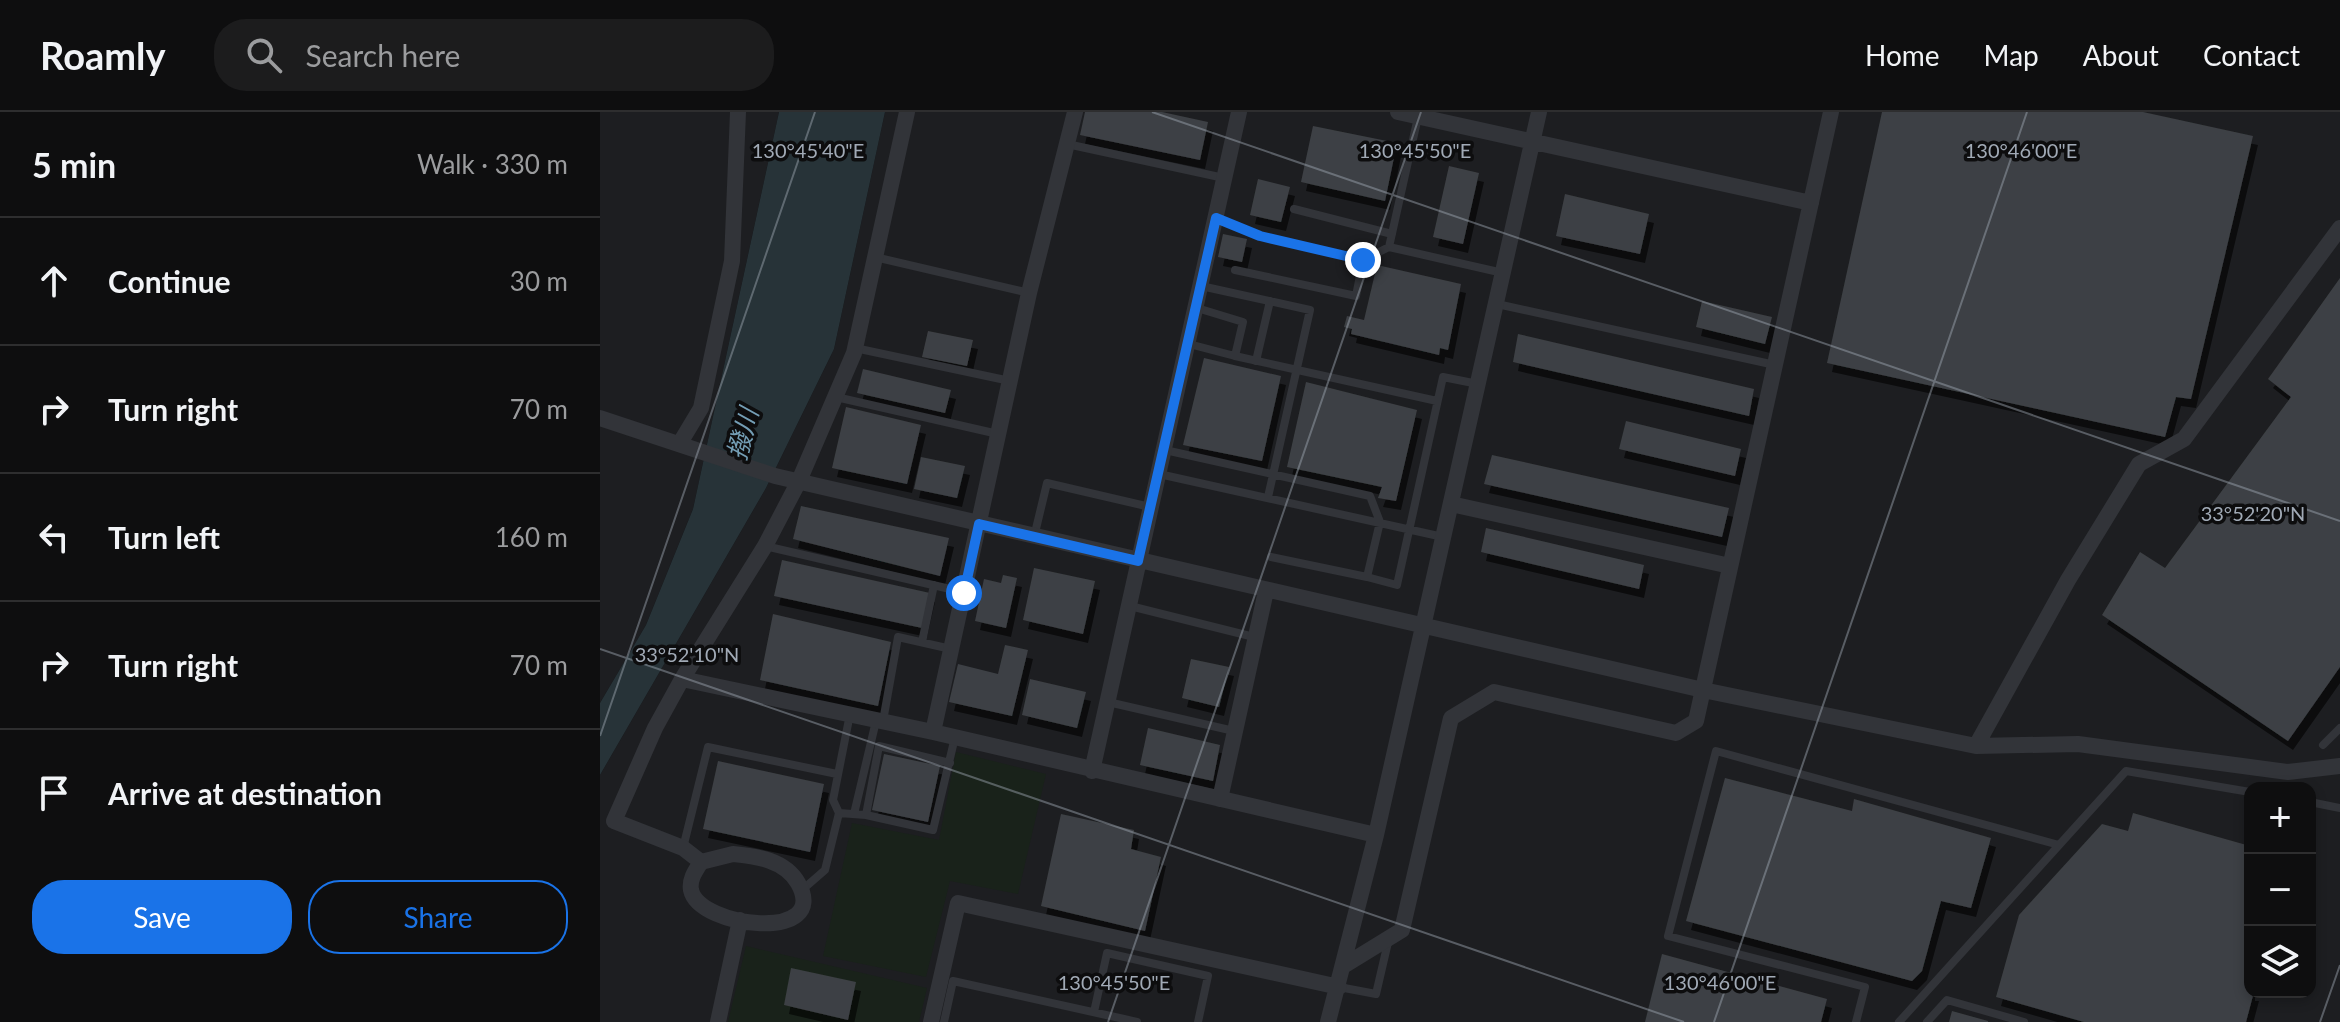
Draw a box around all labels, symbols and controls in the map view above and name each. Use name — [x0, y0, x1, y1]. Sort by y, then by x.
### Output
search box — [214, 19, 774, 91]
text: Roamly — [40, 32, 166, 78]
icon: search — [242, 33, 286, 77]
text: Search here — [306, 37, 460, 73]
text: Home — [1865, 38, 1940, 72]
text: Map — [1984, 38, 2039, 72]
text: About — [2083, 38, 2159, 72]
text: Contact — [2203, 38, 2300, 72]
text: 130°45'40"E — [752, 138, 864, 162]
text: 130°45'50"E — [1359, 138, 1471, 162]
text: 130°46'00"E — [1965, 138, 2077, 162]
text: 5 min — [32, 144, 116, 185]
text: Walk · 330 m — [417, 148, 568, 180]
route end — [1345, 242, 1381, 278]
icon: ahead — [32, 259, 76, 303]
text: Continue — [108, 263, 231, 299]
text: 30 m — [510, 265, 568, 297]
icon: right — [32, 387, 76, 431]
text: Turn right — [108, 391, 238, 427]
text: 70 m — [510, 393, 568, 425]
water label: 撥川 — [720, 402, 765, 463]
text: 33°52'20"N — [2201, 501, 2305, 525]
icon: left — [32, 515, 76, 559]
text: Turn left — [108, 519, 220, 555]
text: 160 m — [495, 521, 568, 553]
route start — [946, 575, 982, 611]
text: 33°52'10"N — [635, 642, 739, 666]
icon: right — [32, 643, 76, 687]
text: Turn right — [108, 647, 238, 683]
text: 70 m — [510, 649, 568, 681]
icon: arrive — [32, 771, 76, 815]
text: Arrive at destination — [108, 775, 382, 811]
map controls — [2244, 782, 2316, 998]
button: + — [2244, 782, 2316, 854]
button: − — [2244, 854, 2316, 926]
button: Save — [32, 880, 292, 954]
button: Share — [308, 880, 568, 954]
button: layers — [2244, 926, 2316, 998]
text: 130°45'50"E — [1058, 970, 1170, 994]
text: 130°46'00"E — [1664, 970, 1776, 994]

